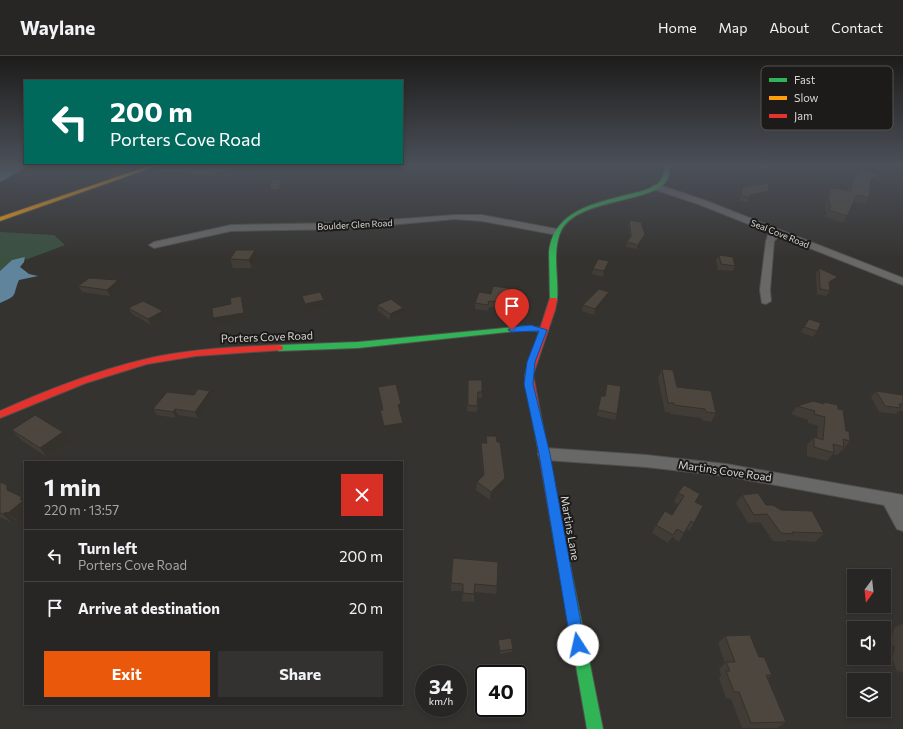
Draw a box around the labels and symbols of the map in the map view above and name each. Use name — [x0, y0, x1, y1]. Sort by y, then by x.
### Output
legend — [761, 66, 893, 130]
text: Fast — [794, 73, 816, 86]
text: Slow — [794, 91, 819, 104]
text: Jam — [794, 109, 813, 123]
street label: Boulder Glen Road — [317, 217, 393, 232]
street label: Seal Cove Road — [749, 217, 811, 250]
pin — [495, 289, 529, 330]
street label: Porters Cove Road — [221, 328, 313, 345]
street label: Martins Cove Road — [677, 458, 773, 484]
street label: Martins Lane — [558, 495, 583, 561]
north arrow — [847, 569, 891, 613]
position arrow — [557, 624, 599, 666]
speed limit sign: 40 — [475, 665, 527, 717]

